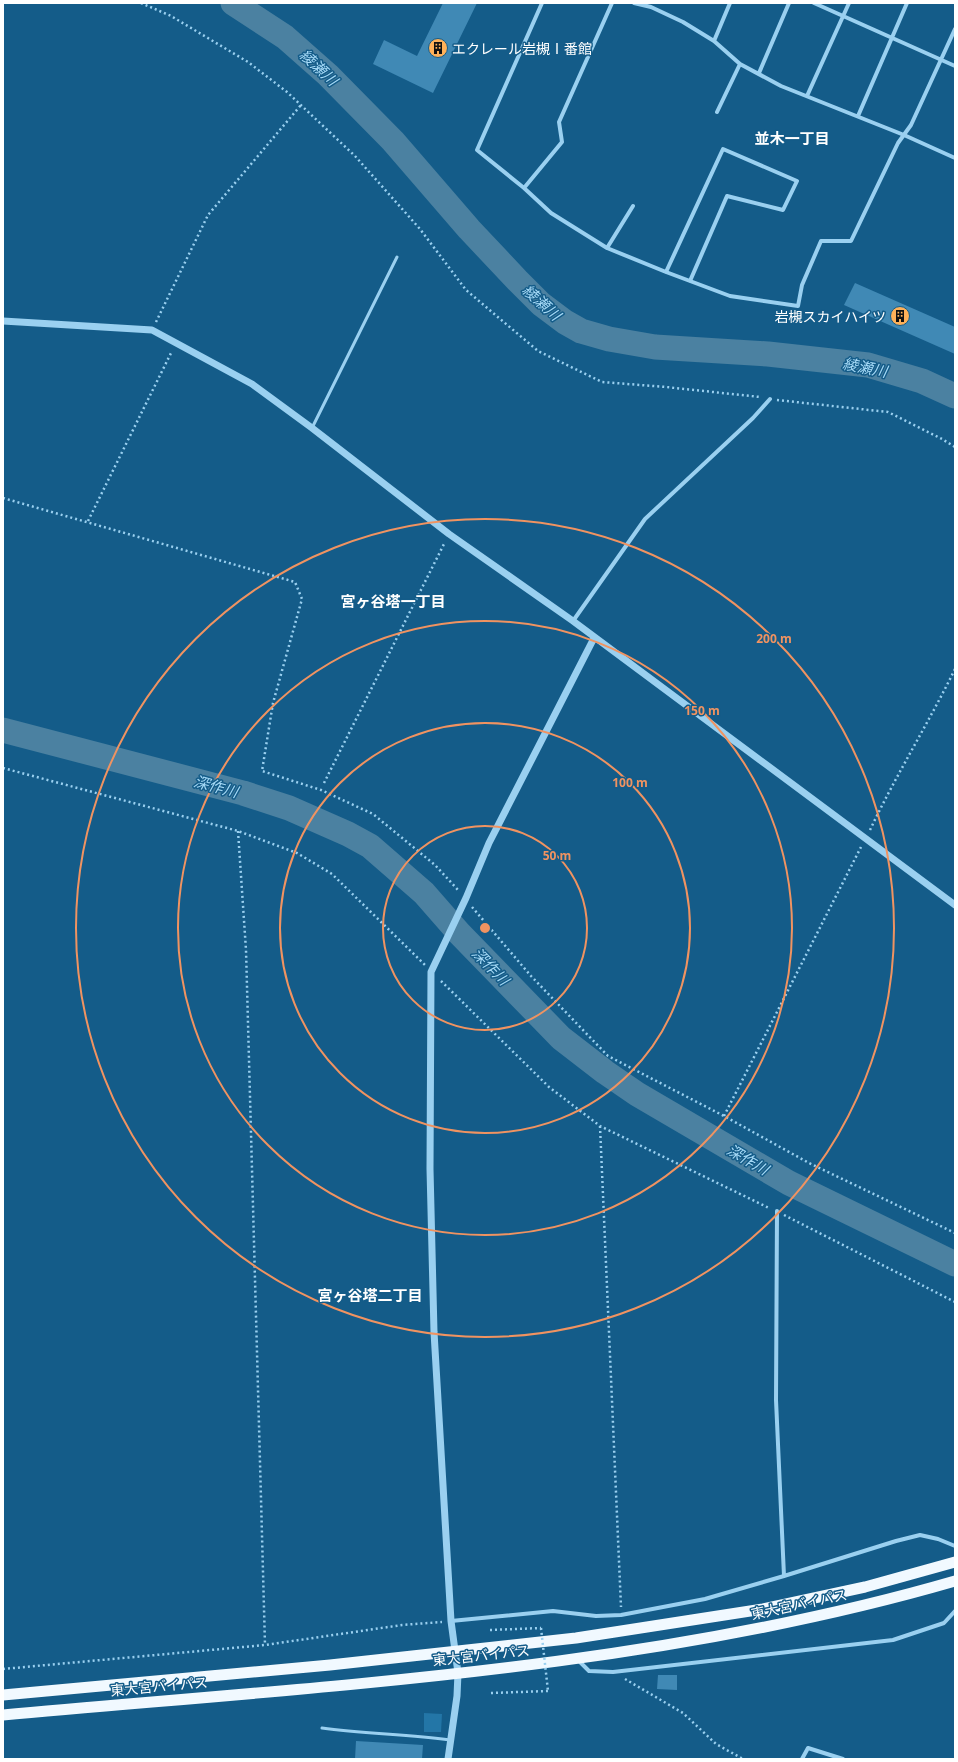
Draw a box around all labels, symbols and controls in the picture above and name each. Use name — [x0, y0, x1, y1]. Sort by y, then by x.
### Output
building icon: エクレール岩槻Ⅰ番館 — [427, 37, 449, 59]
place label: エクレール岩槻Ⅰ番館 — [452, 39, 592, 58]
water label: 綾瀬川 — [296, 44, 344, 91]
district label: 並木一丁目 — [754, 128, 830, 148]
water label: 綾瀬川 — [519, 280, 567, 326]
building icon: 岩槻スカイハイツ — [889, 305, 911, 327]
place label: 岩槻スカイハイツ — [775, 307, 886, 326]
water label: 綾瀬川 — [841, 353, 891, 381]
district label: 宮ヶ谷塔一丁目 — [340, 591, 446, 611]
text: 200 m — [756, 630, 792, 647]
text: 150 m — [684, 702, 720, 719]
water label: 深作川 — [192, 771, 242, 802]
text: 100 m — [612, 774, 648, 791]
text: 50 m — [543, 847, 571, 864]
centre of rings — [478, 921, 492, 935]
water label: 深作川 — [468, 943, 515, 991]
water label: 深作川 — [724, 1139, 774, 1180]
district label: 宮ヶ谷塔二丁目 — [317, 1285, 423, 1305]
street label: 東大宮バイパス — [749, 1585, 849, 1623]
street label: 東大宮バイパス — [431, 1640, 531, 1670]
street label: 東大宮バイパス — [109, 1672, 209, 1700]

